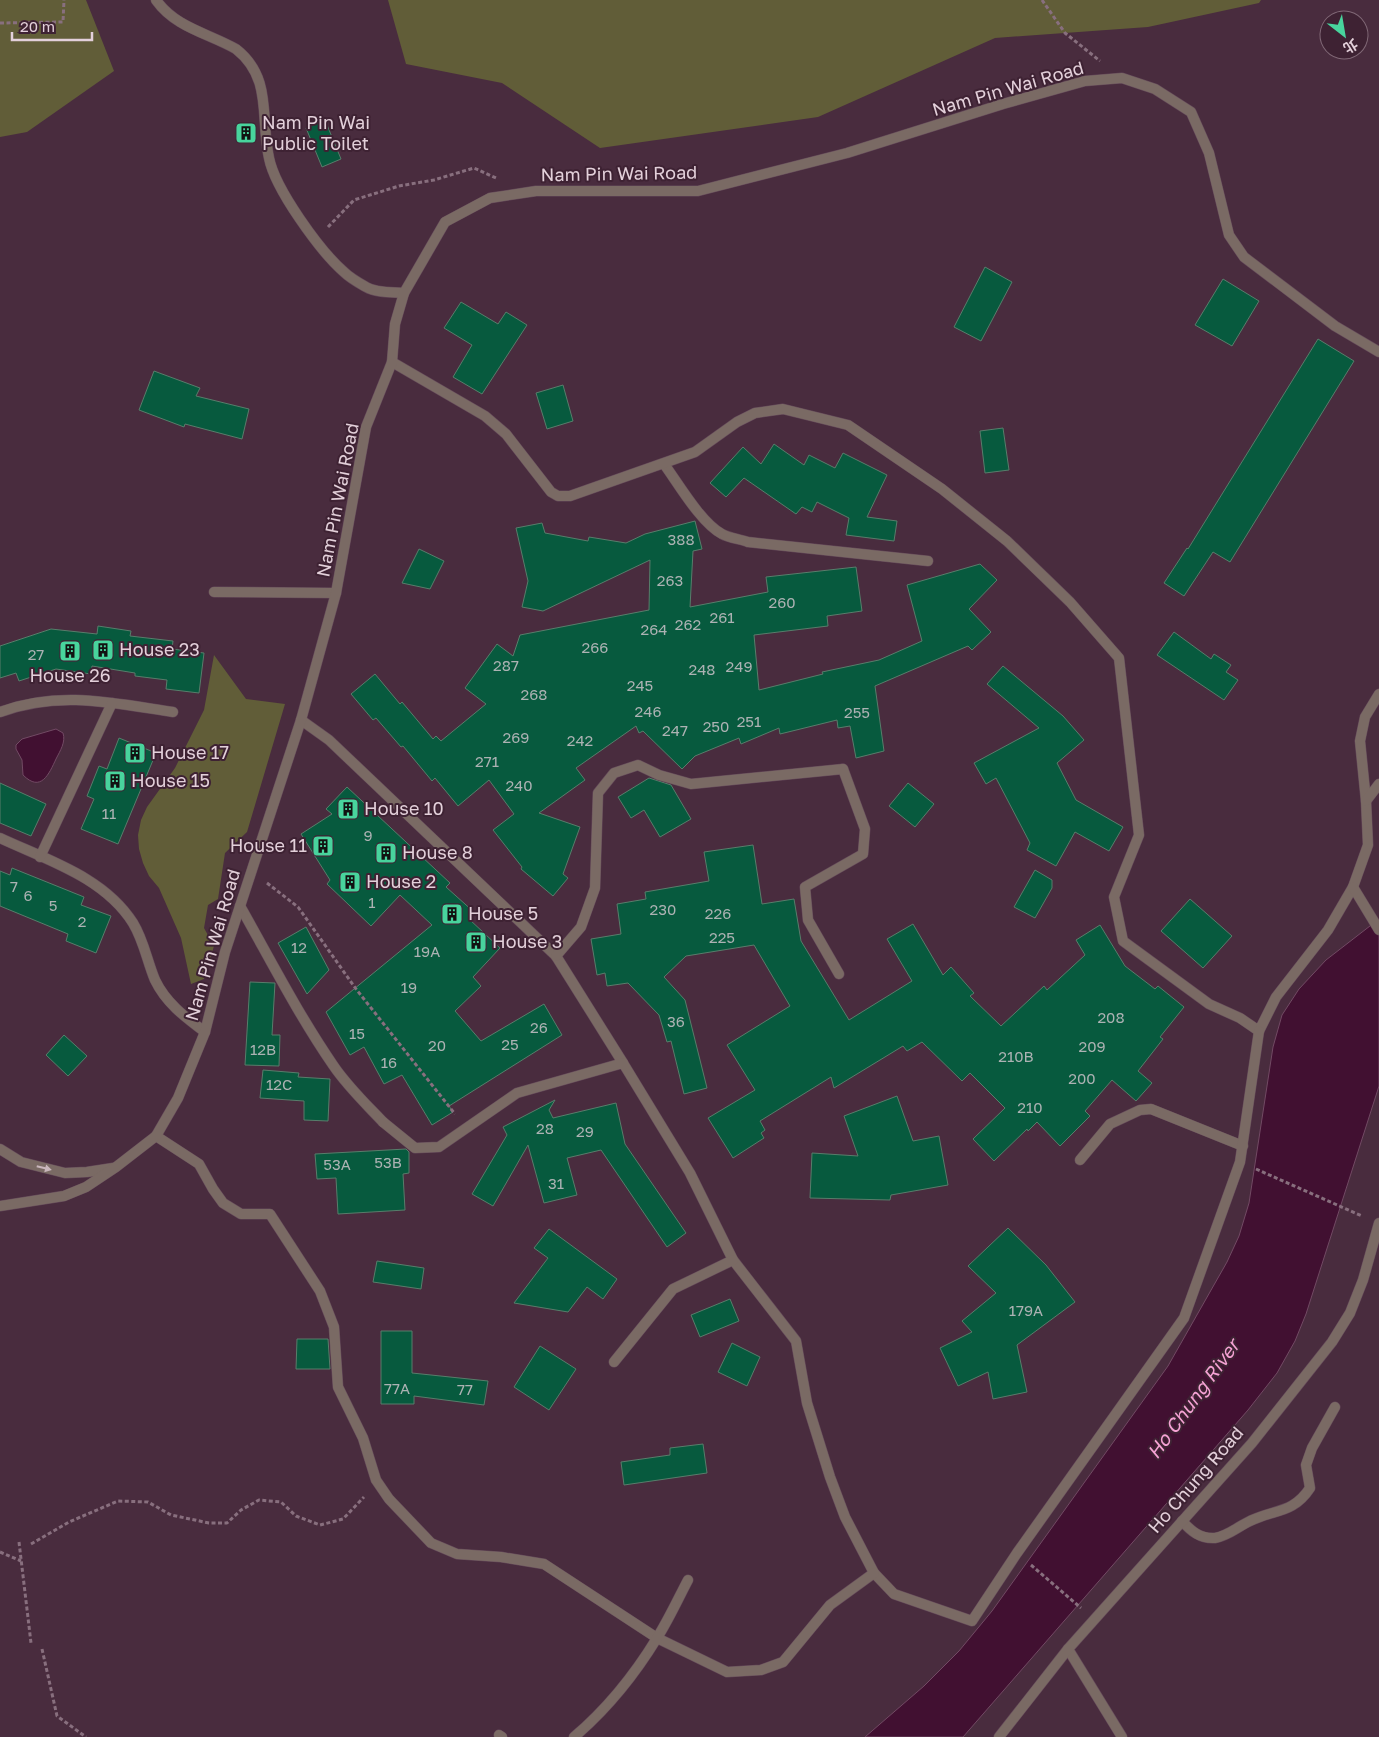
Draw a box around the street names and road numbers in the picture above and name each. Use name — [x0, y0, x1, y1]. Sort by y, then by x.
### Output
street label: Nam Pin Wai Road — [929, 56, 1086, 120]
street label: Nam Pin Wai Road — [540, 161, 697, 185]
street label: Nam Pin Wai Road — [311, 421, 363, 579]
street label: Nam Pin Wai Road — [180, 866, 244, 1023]
street label: Ho Chung Road — [1143, 1422, 1247, 1537]

